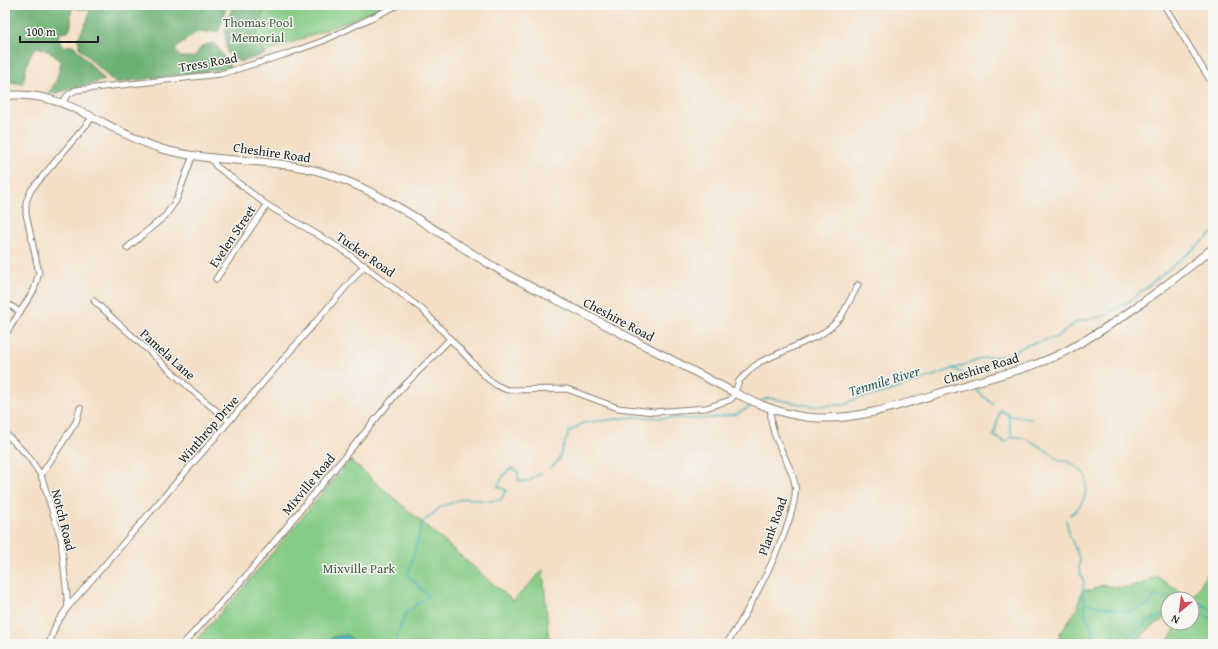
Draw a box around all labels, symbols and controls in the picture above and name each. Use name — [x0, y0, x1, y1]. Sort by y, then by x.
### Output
park label: Thomas Pool Memorial — [223, 13, 293, 47]
scale bar — [20, 18, 98, 44]
text: 100 m — [26, 23, 56, 40]
street label: Tress Road — [177, 48, 239, 77]
street label: Cheshire Road — [232, 138, 312, 167]
street label: Evelen Street — [205, 201, 261, 271]
street label: Tucker Road — [333, 227, 399, 282]
street label: Cheshire Road — [580, 293, 658, 346]
street label: Pamela Lane — [136, 324, 199, 384]
street label: Cheshire Road — [941, 348, 1021, 389]
water label: Tenmile River — [846, 360, 923, 401]
street label: Winthrop Drive — [173, 391, 243, 468]
street label: Mixville Road — [277, 450, 340, 519]
street label: Notch Road — [47, 487, 80, 553]
street label: Plank Road — [753, 494, 792, 558]
park label: Mixville Park — [323, 559, 396, 578]
north arrow — [1160, 591, 1200, 631]
text: N — [1167, 611, 1182, 629]

